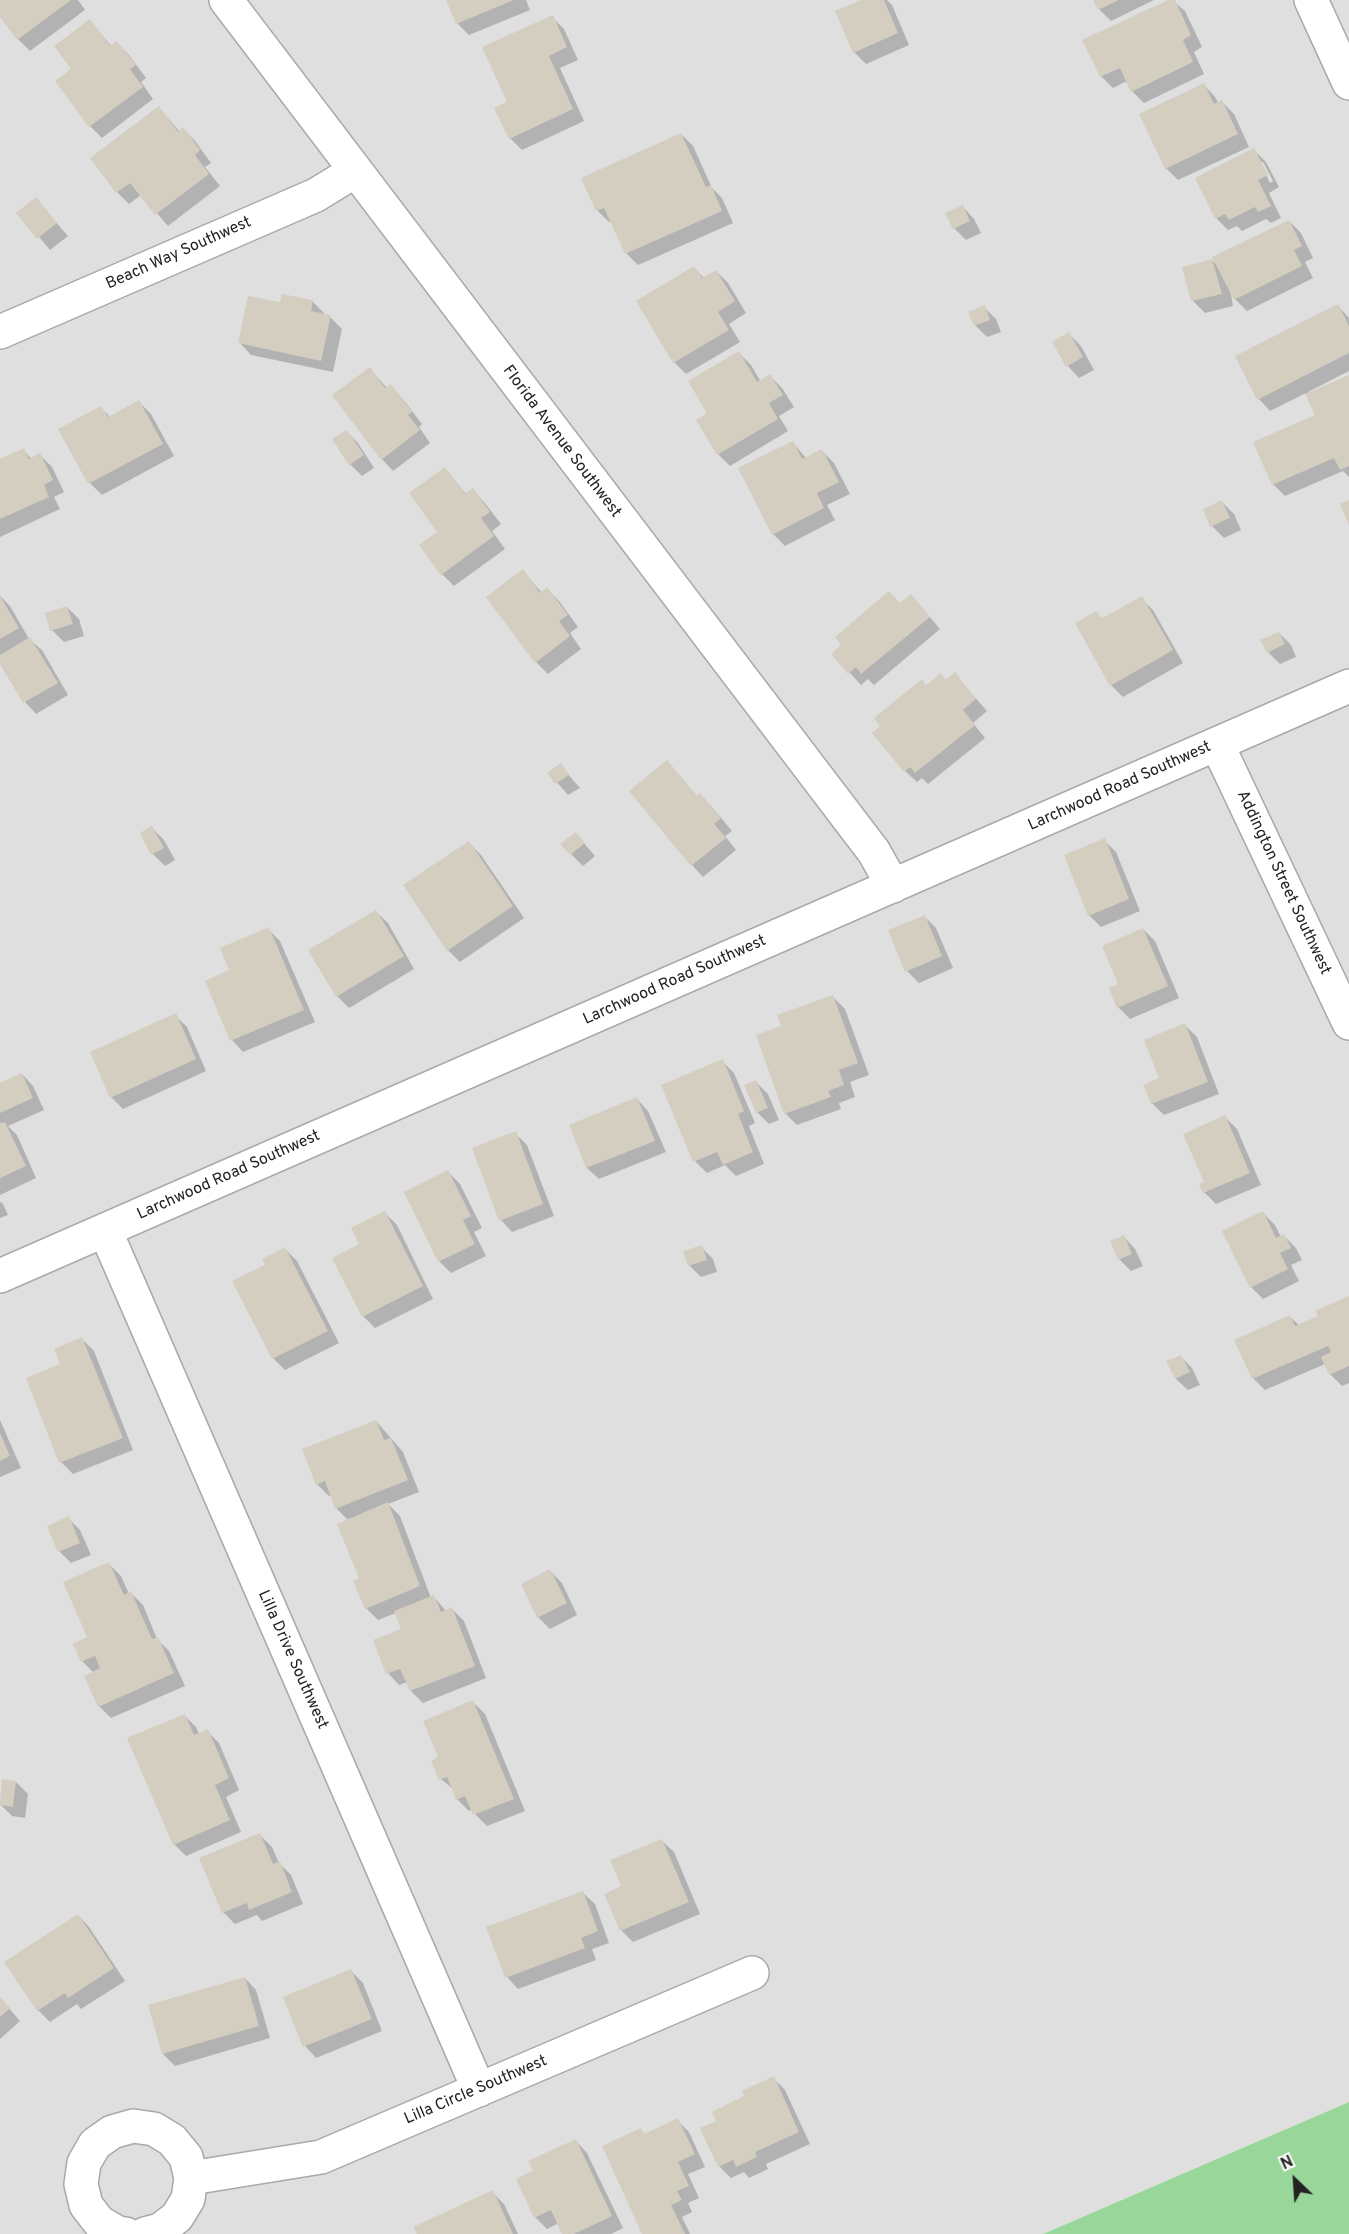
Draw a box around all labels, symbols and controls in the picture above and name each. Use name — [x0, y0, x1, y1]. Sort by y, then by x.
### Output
street label: Beach Way Southwest — [103, 213, 255, 295]
street label: Florida Avenue Southwest — [497, 362, 625, 522]
street label: Larchwood Road Southwest — [1025, 738, 1215, 836]
street label: Addington Street Southwest — [1232, 788, 1334, 978]
street label: Larchwood Road Southwest — [580, 932, 770, 1030]
street label: Larchwood Road Southwest — [134, 1127, 324, 1225]
street label: Lilla Drive Southwest — [253, 1588, 331, 1732]
street label: Lilla Circle Southwest — [402, 2052, 550, 2130]
north arrow — [1265, 2150, 1325, 2210]
text: N — [1278, 2152, 1297, 2175]

